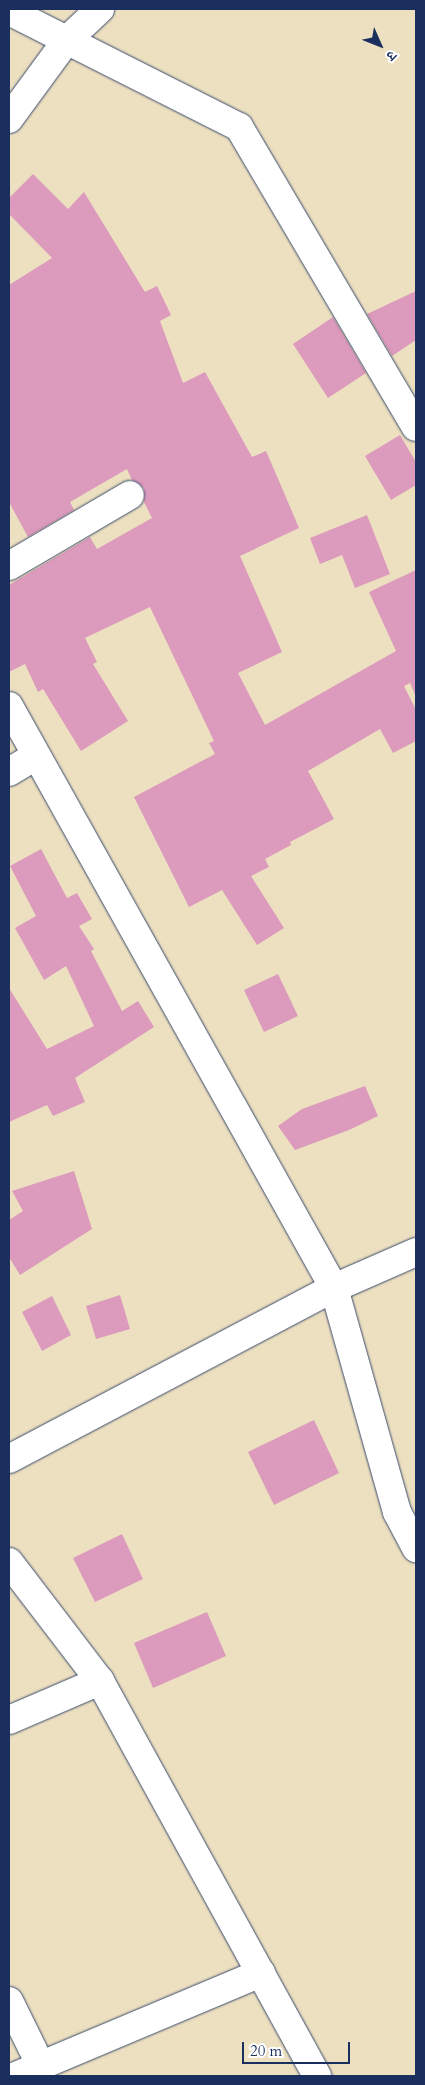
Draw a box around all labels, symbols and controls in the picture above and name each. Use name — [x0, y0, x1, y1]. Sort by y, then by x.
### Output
north arrow — [355, 20, 405, 70]
text: उ — [382, 47, 400, 65]
scale bar — [245, 2032, 352, 2064]
text: 20 m — [250, 2041, 282, 2061]

